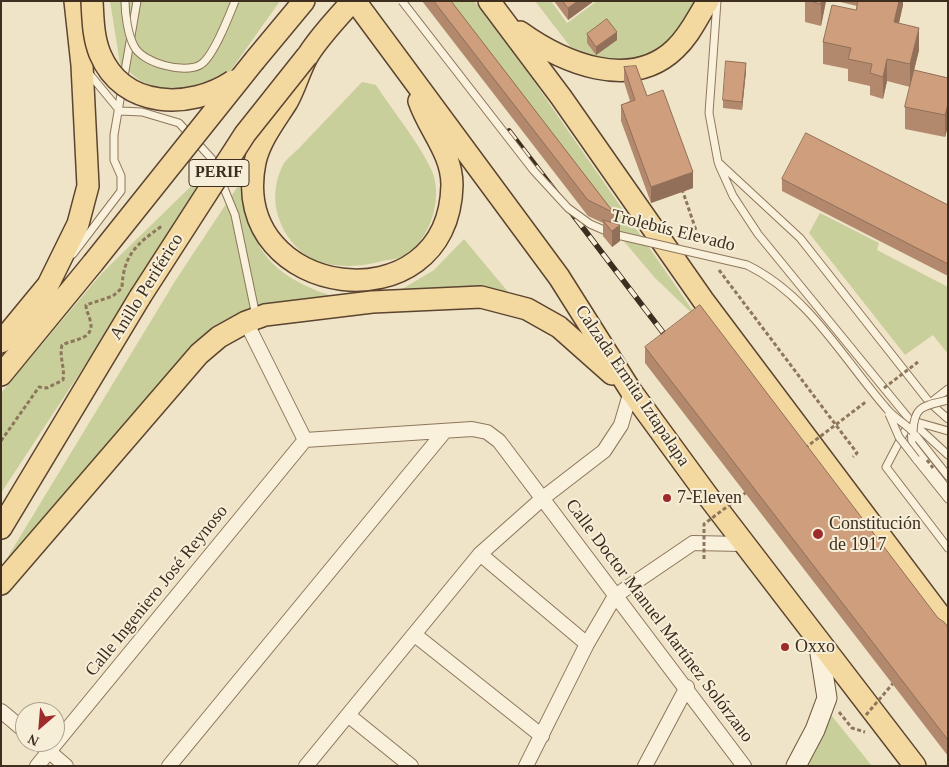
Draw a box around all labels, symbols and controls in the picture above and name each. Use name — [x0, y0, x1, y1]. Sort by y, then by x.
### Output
road number: PERIF — [189, 160, 249, 187]
street label: Trolebús Elevado — [609, 205, 737, 257]
street label: Anillo Periférico — [106, 230, 188, 344]
street label: Calzada Ermita Iztapalapa — [570, 301, 694, 471]
place label: 7-Eleven — [677, 487, 742, 509]
marker: 7-Eleven — [661, 492, 673, 504]
street label: Calle Doctor Manuel Martínez Solórzano — [560, 495, 758, 747]
street label: Calle Ingeniero José Reynoso — [81, 501, 233, 681]
place label: Constitución de 1917 — [829, 513, 921, 556]
marker: Constitución de 1917 — [811, 527, 825, 541]
place label: Oxxo — [795, 636, 835, 658]
marker: Oxxo — [779, 641, 791, 653]
north arrow — [15, 702, 65, 752]
text: N — [26, 731, 41, 749]

